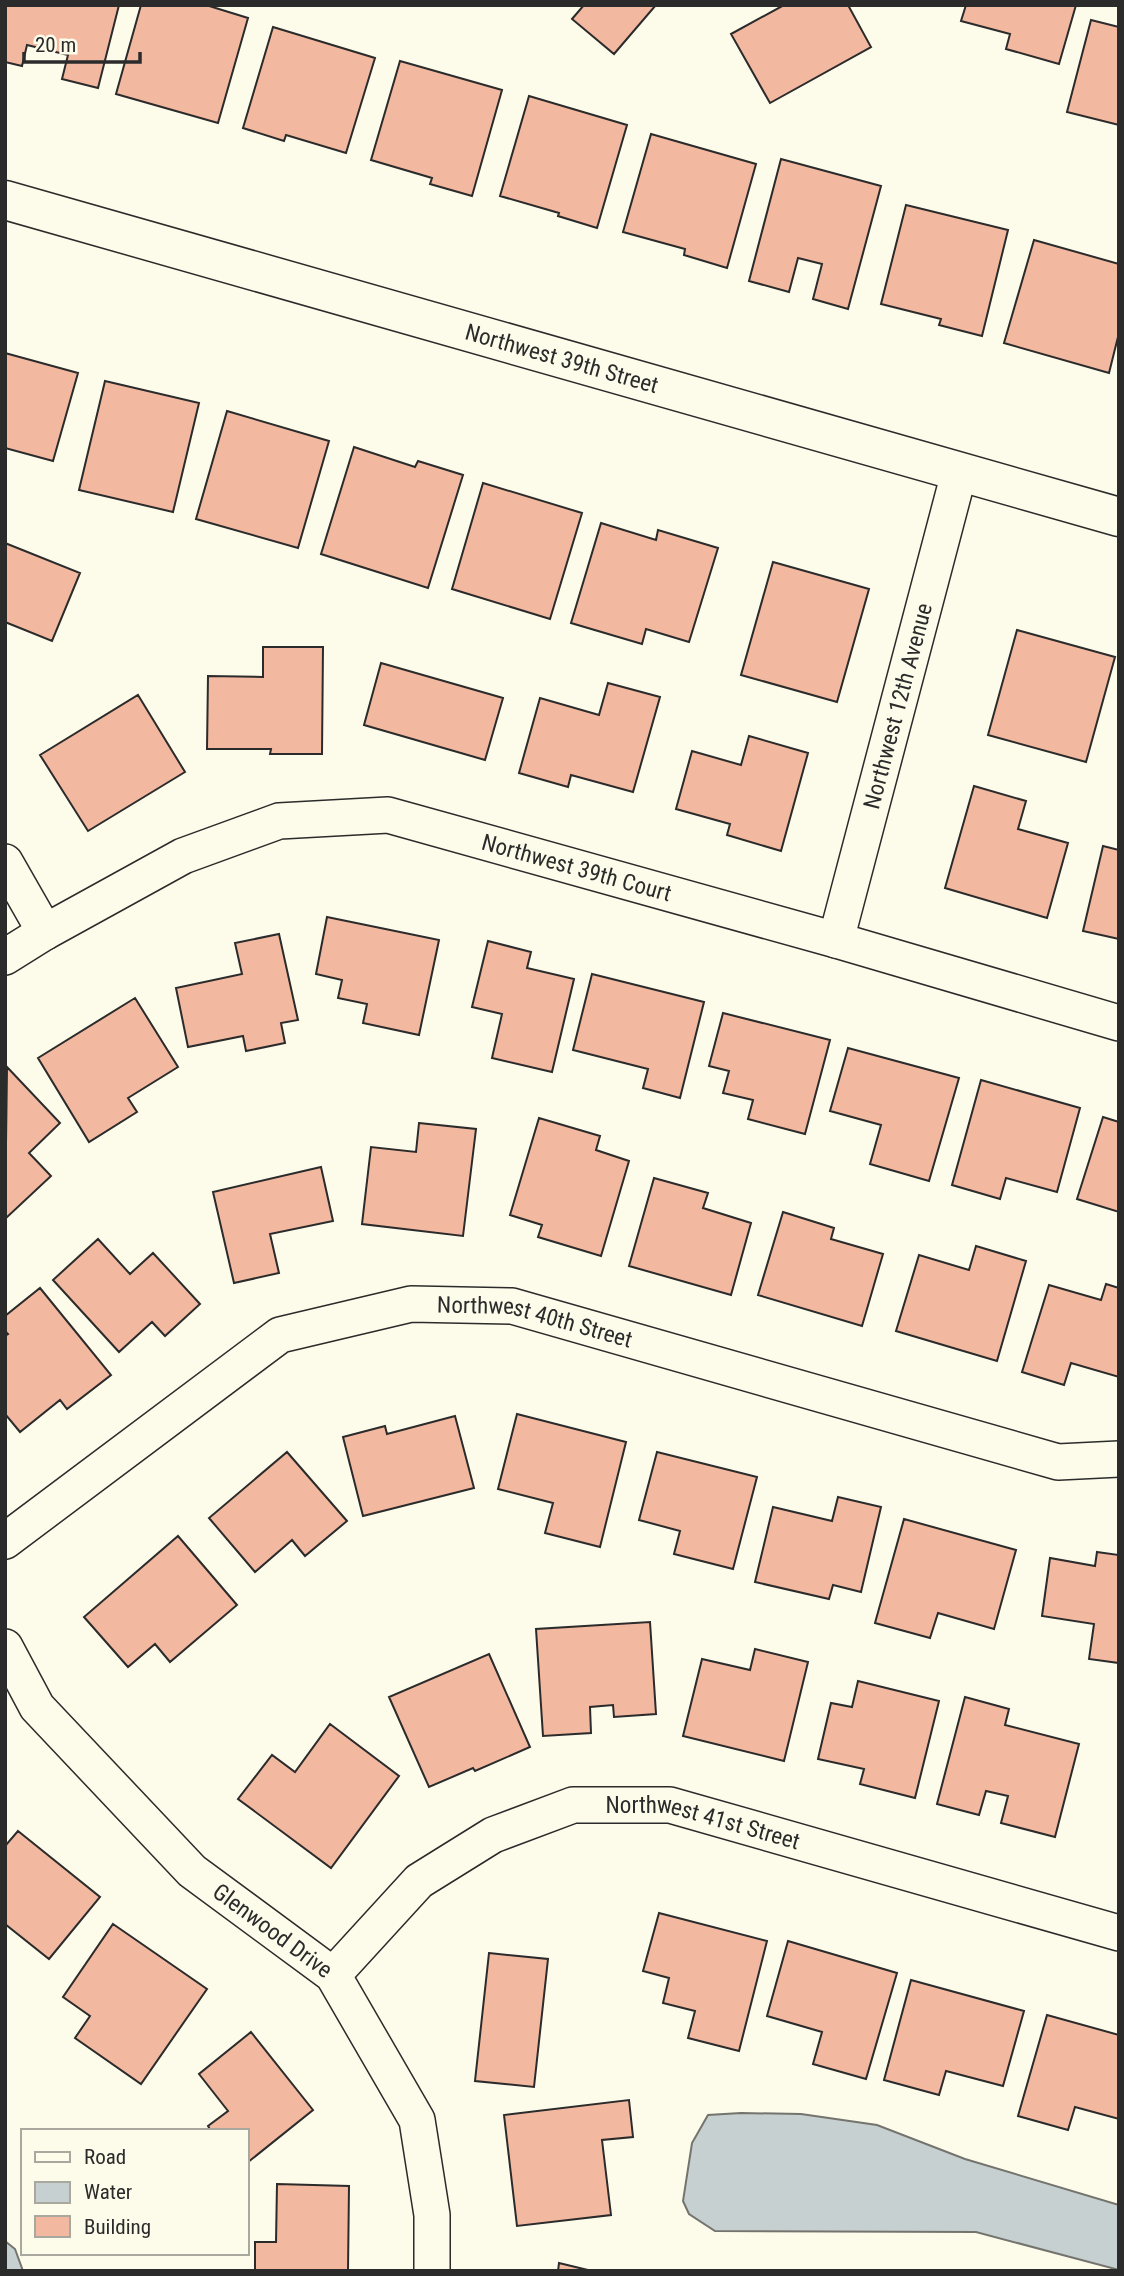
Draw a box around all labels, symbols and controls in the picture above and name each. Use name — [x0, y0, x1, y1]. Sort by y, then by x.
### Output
scale bar — [24, 21, 140, 65]
text: 20 m — [35, 33, 76, 57]
street label: Northwest 39th Street — [462, 319, 661, 399]
street label: Northwest 12th Avenue — [858, 600, 938, 812]
street label: Northwest 39th Court — [479, 829, 674, 907]
street label: Northwest 40th Street — [437, 1292, 635, 1354]
street label: Northwest 41st Street — [606, 1792, 803, 1855]
street label: Glenwood Drive — [208, 1878, 337, 1984]
legend — [21, 2129, 248, 2255]
text: Road — [84, 2145, 126, 2169]
text: Water — [84, 2180, 132, 2204]
text: Building — [84, 2215, 151, 2239]

